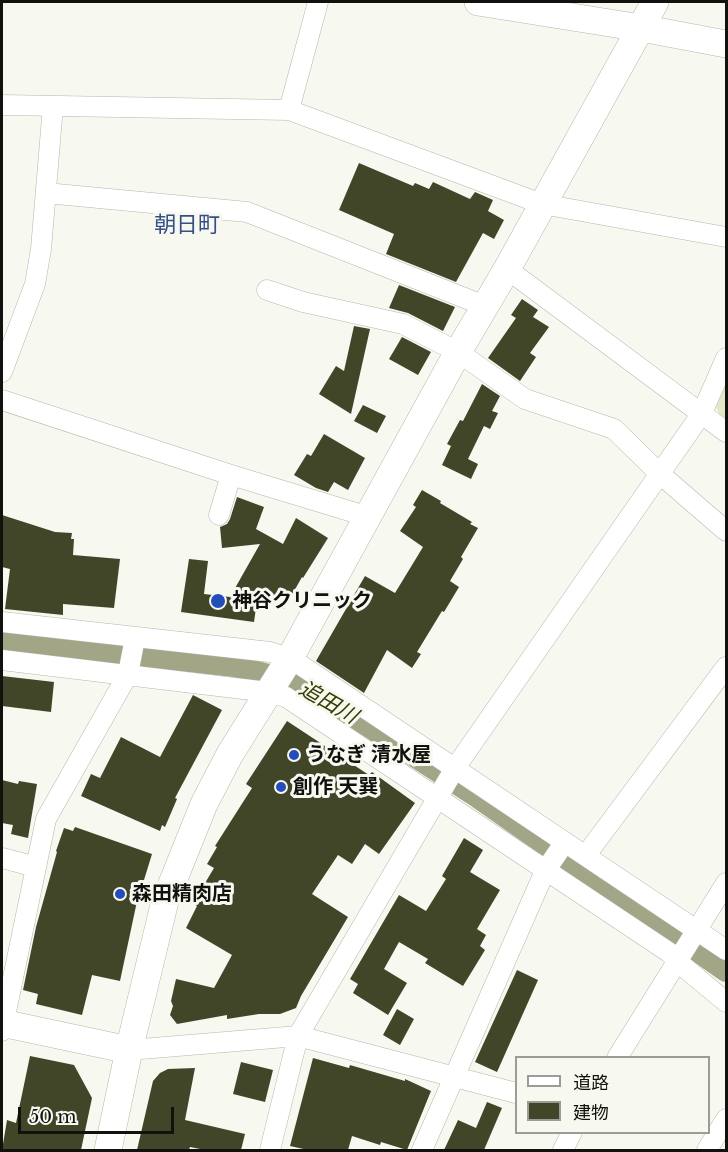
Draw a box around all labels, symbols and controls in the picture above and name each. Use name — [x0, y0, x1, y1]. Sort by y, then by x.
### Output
district label: 朝日町 — [154, 213, 220, 239]
place label: 神谷クリニック — [232, 589, 372, 613]
marker: 神谷クリニック — [209, 592, 227, 610]
water label: 追田川 — [294, 676, 362, 730]
place label: うなぎ 清水屋 — [306, 743, 431, 767]
marker: うなぎ 清水屋 — [287, 748, 301, 762]
place label: 創作 天巽 — [293, 775, 378, 799]
marker: 創作 天巽 — [274, 780, 288, 794]
place label: 森田精肉店 — [132, 882, 232, 906]
marker: 森田精肉店 — [113, 887, 127, 901]
legend — [515, 1056, 710, 1134]
text: 道路 — [573, 1072, 609, 1094]
scale bar — [21, 1095, 177, 1133]
text: 建物 — [573, 1102, 609, 1124]
text: 50 m — [29, 1106, 77, 1128]

